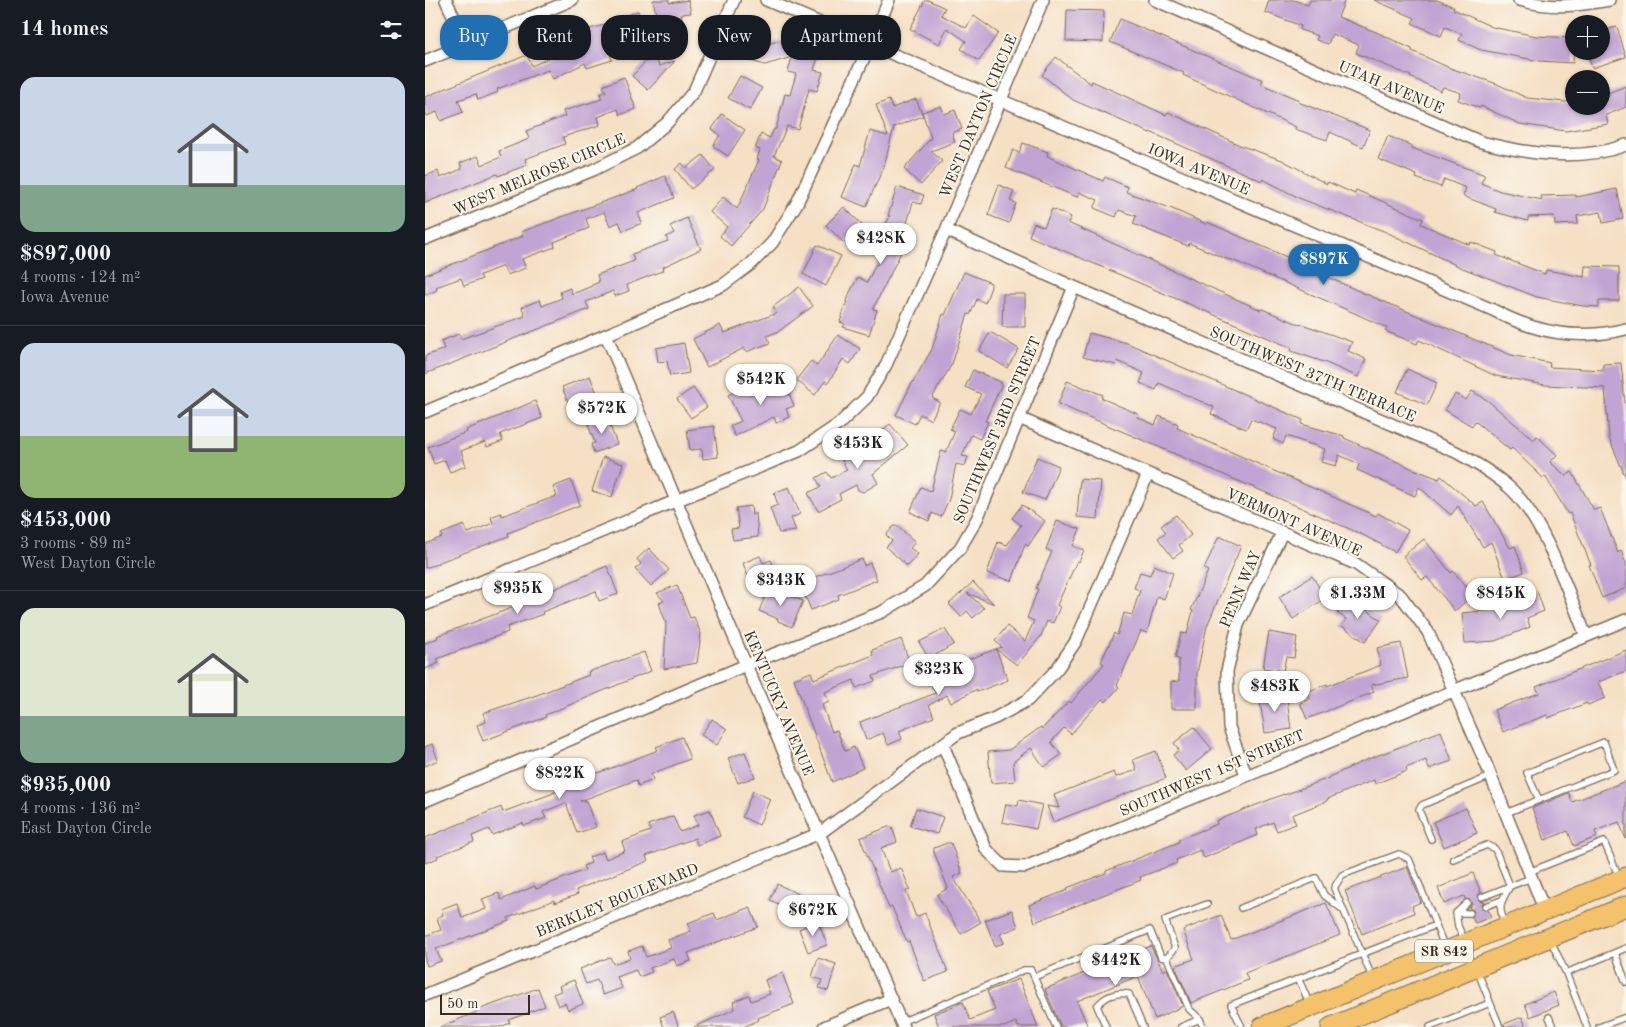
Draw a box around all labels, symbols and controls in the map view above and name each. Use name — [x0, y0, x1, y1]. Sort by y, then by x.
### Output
chip: Buy — [440, 15, 508, 60]
chip: Rent — [518, 15, 591, 60]
chip: Filters — [601, 15, 688, 60]
chip: New — [698, 15, 771, 60]
chip: Apartment — [781, 15, 901, 60]
map controls — [1565, 15, 1610, 115]
button: + — [1565, 15, 1610, 60]
icon: filters — [377, 16, 405, 44]
text: 14 homes — [20, 19, 108, 40]
street label: WEST DAYTON CIRCLE — [938, 33, 1021, 201]
street label: UTAH AVENUE — [1335, 59, 1445, 117]
button: − — [1565, 70, 1610, 115]
icon: home — [168, 110, 258, 200]
street label: WEST MELROSE CIRCLE — [451, 132, 628, 219]
street label: IOWA AVENUE — [1145, 142, 1252, 199]
pin: $428K — [846, 222, 916, 265]
text: $428K — [856, 231, 906, 247]
text: $897,000 — [20, 244, 111, 265]
pin: $897K — [1289, 244, 1359, 286]
text: $897K — [1299, 252, 1349, 268]
text: 4 rooms · 124 m² — [20, 270, 140, 286]
text: Iowa Avenue — [20, 290, 109, 306]
street label: SOUTHWEST 37TH TERRACE — [1207, 325, 1418, 426]
street label: SOUTHWEST 3RD STREET — [952, 335, 1045, 526]
pin: $542K — [726, 364, 796, 406]
text: $542K — [736, 372, 786, 388]
icon: home — [168, 375, 258, 465]
pin: $572K — [567, 392, 637, 435]
text: $572K — [577, 401, 627, 417]
pin: $453K — [823, 428, 893, 470]
text: $453K — [833, 436, 883, 452]
street label: VERMONT AVENUE — [1223, 487, 1363, 560]
text: $453,000 — [20, 510, 111, 531]
text: 3 rooms · 89 m² — [20, 536, 131, 552]
street label: PENN WAY — [1218, 549, 1264, 630]
text: West Dayton Circle — [20, 556, 155, 572]
pin: $343K — [746, 564, 816, 607]
pin: $935K — [483, 572, 553, 615]
text: $343K — [756, 573, 806, 589]
pin: $1.33M — [1317, 578, 1399, 620]
pin: $845K — [1466, 578, 1536, 620]
text: $935K — [493, 581, 543, 597]
text: $1.33M — [1330, 586, 1386, 602]
text: $845K — [1476, 586, 1526, 602]
street label: KENTUCKY AVENUE — [740, 629, 815, 778]
icon: home — [168, 640, 258, 730]
pin: $323K — [904, 654, 974, 696]
text: $323K — [914, 662, 964, 678]
pin: $483K — [1240, 670, 1310, 713]
text: $483K — [1250, 679, 1300, 695]
street label: SOUTHWEST 1ST STREET — [1118, 729, 1307, 820]
pin: $822K — [525, 758, 595, 800]
text: $822K — [535, 766, 585, 782]
text: $935,000 — [20, 775, 111, 796]
text: 4 rooms · 136 m² — [20, 801, 140, 817]
text: East Dayton Circle — [20, 821, 152, 837]
street label: BERKLEY BOULEVARD — [534, 862, 701, 941]
pin: $672K — [778, 894, 848, 937]
text: $672K — [788, 903, 838, 919]
road number: SR 842 — [1415, 939, 1473, 962]
pin: $442K — [1081, 944, 1151, 987]
text: $442K — [1091, 953, 1141, 969]
scale bar — [440, 992, 530, 1015]
text: 50 m — [447, 997, 478, 1011]

